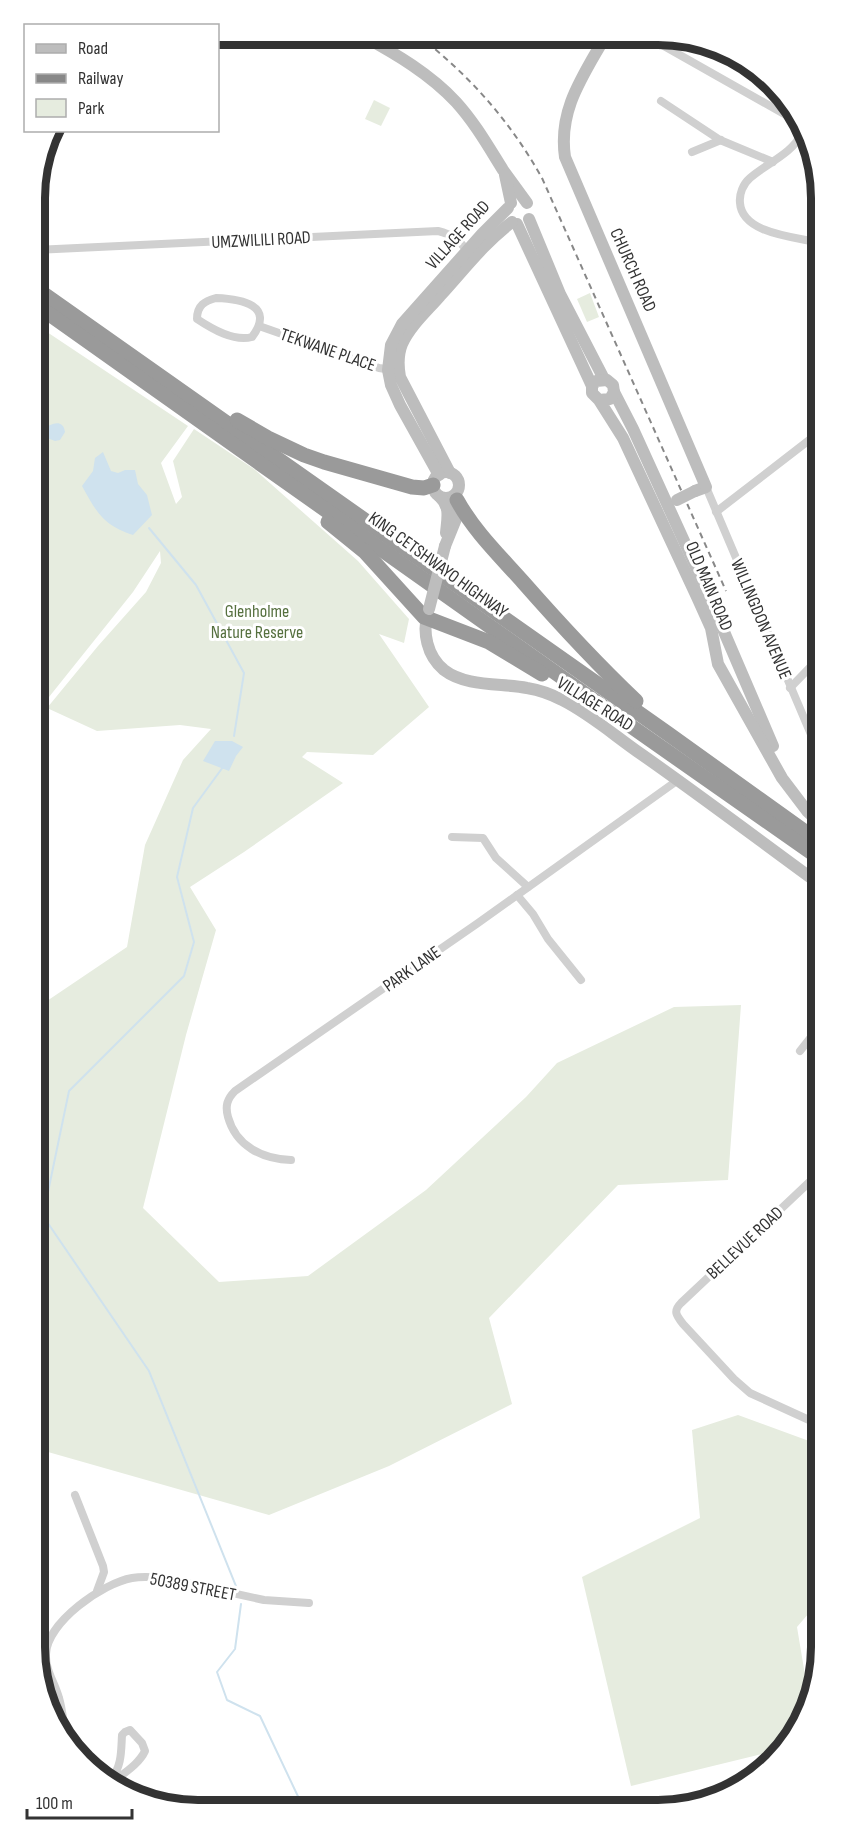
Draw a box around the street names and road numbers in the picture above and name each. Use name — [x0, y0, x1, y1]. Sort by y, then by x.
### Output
street label: VILLAGE ROAD — [422, 196, 494, 274]
street label: CHURCH ROAD — [605, 225, 661, 315]
street label: UMZWILILI ROAD — [211, 227, 311, 253]
street label: TEKWANE PLACE — [277, 324, 379, 376]
street label: KING CETSHWAYO HIGHWAY — [364, 507, 512, 623]
street label: OLD MAIN ROAD — [681, 538, 737, 634]
street label: WILLINGDON AVENUE — [726, 556, 796, 682]
street label: VILLAGE ROAD — [553, 672, 637, 736]
street label: PARK LANE — [379, 942, 445, 996]
street label: BELLEVUE ROAD — [702, 1202, 788, 1284]
street label: 50389 STREET — [148, 1568, 238, 1606]

